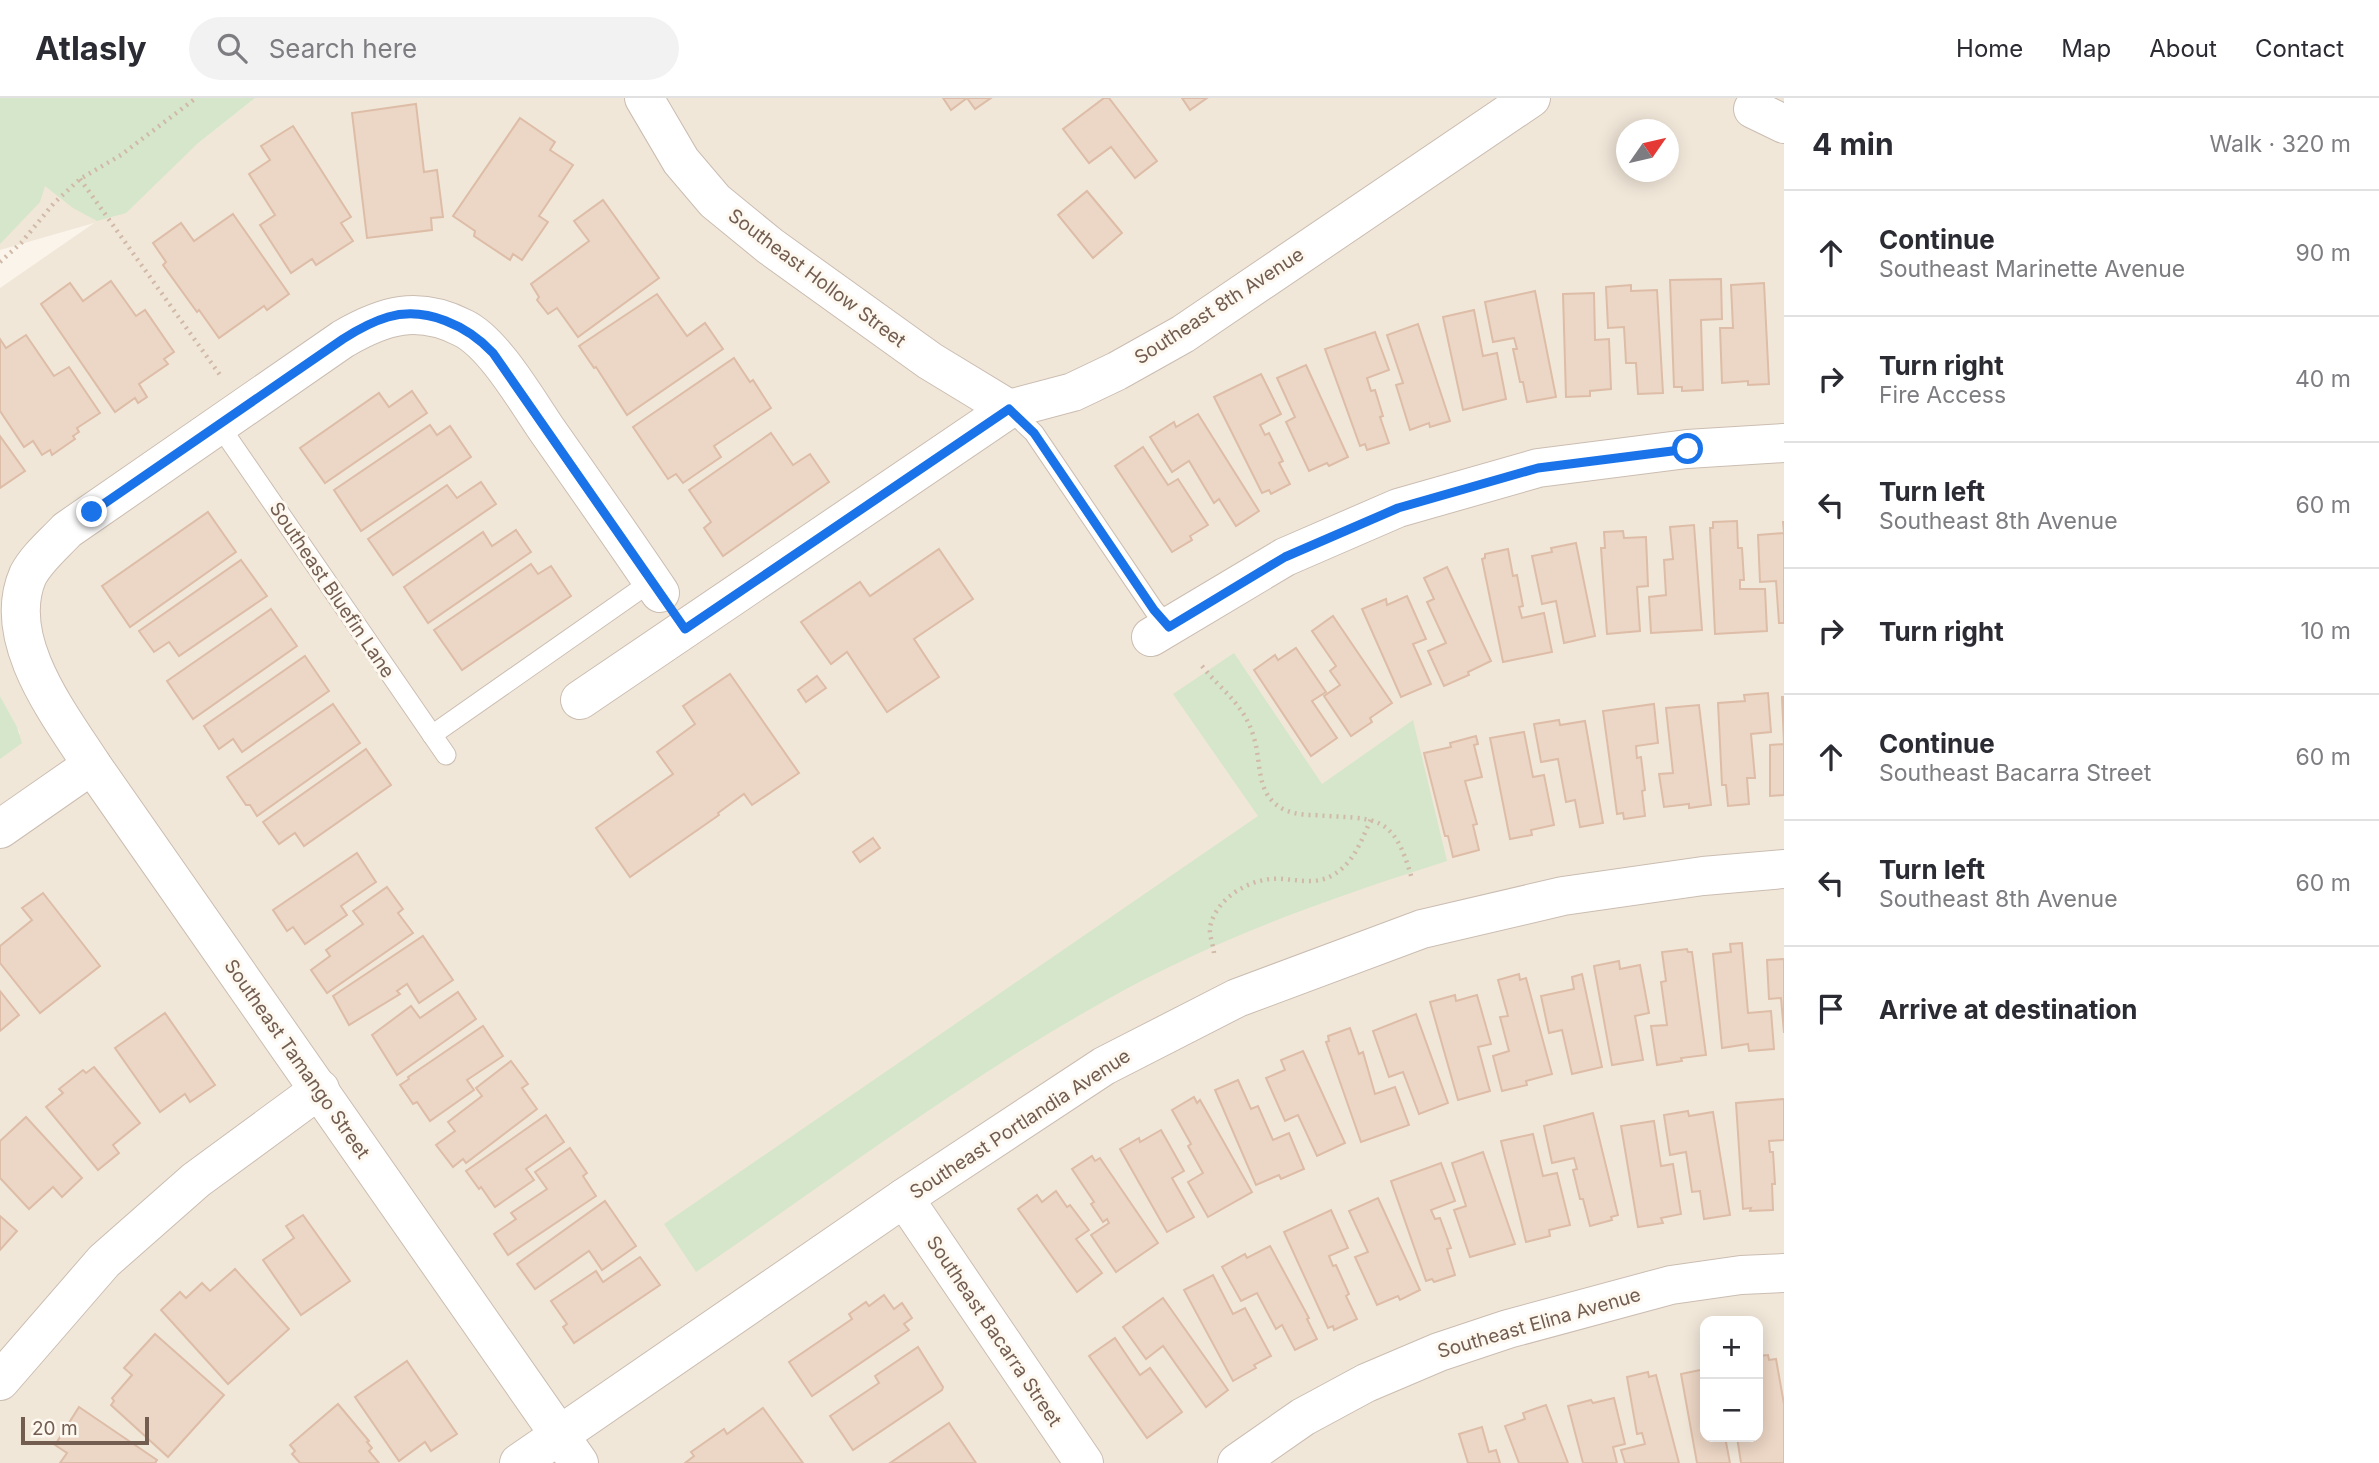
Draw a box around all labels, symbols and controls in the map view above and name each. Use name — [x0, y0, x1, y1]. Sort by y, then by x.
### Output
search box — [189, 17, 679, 80]
text: Atlasly — [35, 28, 147, 68]
icon: search — [213, 29, 251, 67]
text: Search here — [269, 33, 417, 64]
text: Home — [1956, 34, 2023, 63]
text: Map — [2061, 34, 2111, 63]
text: About — [2149, 34, 2217, 63]
text: Contact — [2255, 34, 2344, 63]
north arrow — [1616, 119, 1679, 182]
text: 4 min — [1812, 126, 1894, 162]
text: Walk · 320 m — [2209, 130, 2351, 158]
street label: Southeast Hollow Street — [724, 204, 910, 352]
text: Continue — [1879, 224, 1995, 255]
icon: ahead — [1812, 234, 1850, 272]
text: 90 m — [2296, 239, 2351, 267]
street label: Southeast 8th Avenue — [1130, 243, 1308, 369]
text: Southeast Marinette Avenue — [1879, 255, 2185, 283]
text: Turn right — [1879, 350, 2004, 381]
icon: right — [1812, 360, 1850, 398]
text: 40 m — [2295, 365, 2351, 393]
text: Fire Access — [1879, 381, 2006, 409]
route start — [1672, 433, 1703, 464]
text: Turn left — [1879, 476, 1985, 507]
icon: left — [1812, 486, 1850, 524]
text: 60 m — [2296, 491, 2351, 519]
route end — [76, 496, 107, 527]
street label: Southeast Bluefin Lane — [265, 498, 399, 682]
text: Southeast 8th Avenue — [1879, 507, 2118, 535]
icon: right — [1812, 612, 1850, 650]
text: Turn right — [1879, 616, 2004, 647]
text: 10 m — [2301, 617, 2351, 645]
text: Continue — [1879, 728, 1995, 759]
icon: ahead — [1812, 738, 1850, 776]
text: 60 m — [2296, 743, 2351, 771]
text: Southeast Bacarra Street — [1879, 759, 2151, 787]
text: Turn left — [1879, 854, 1985, 885]
icon: left — [1812, 864, 1850, 902]
text: 60 m — [2296, 869, 2351, 897]
text: Southeast 8th Avenue — [1879, 885, 2118, 913]
street label: Southeast Tamango Street — [219, 955, 375, 1163]
icon: arrive — [1812, 990, 1850, 1028]
text: Arrive at destination — [1879, 994, 2138, 1025]
street label: Southeast Portlandia Avenue — [905, 1044, 1135, 1204]
street label: Southeast Bacarra Street — [922, 1231, 1066, 1431]
street label: Southeast Elina Avenue — [1435, 1283, 1643, 1363]
map controls — [1700, 1316, 1763, 1442]
button: + — [1700, 1316, 1763, 1379]
button: − — [1700, 1379, 1763, 1442]
scale bar — [21, 1414, 149, 1446]
text: 20 m — [32, 1417, 78, 1440]

